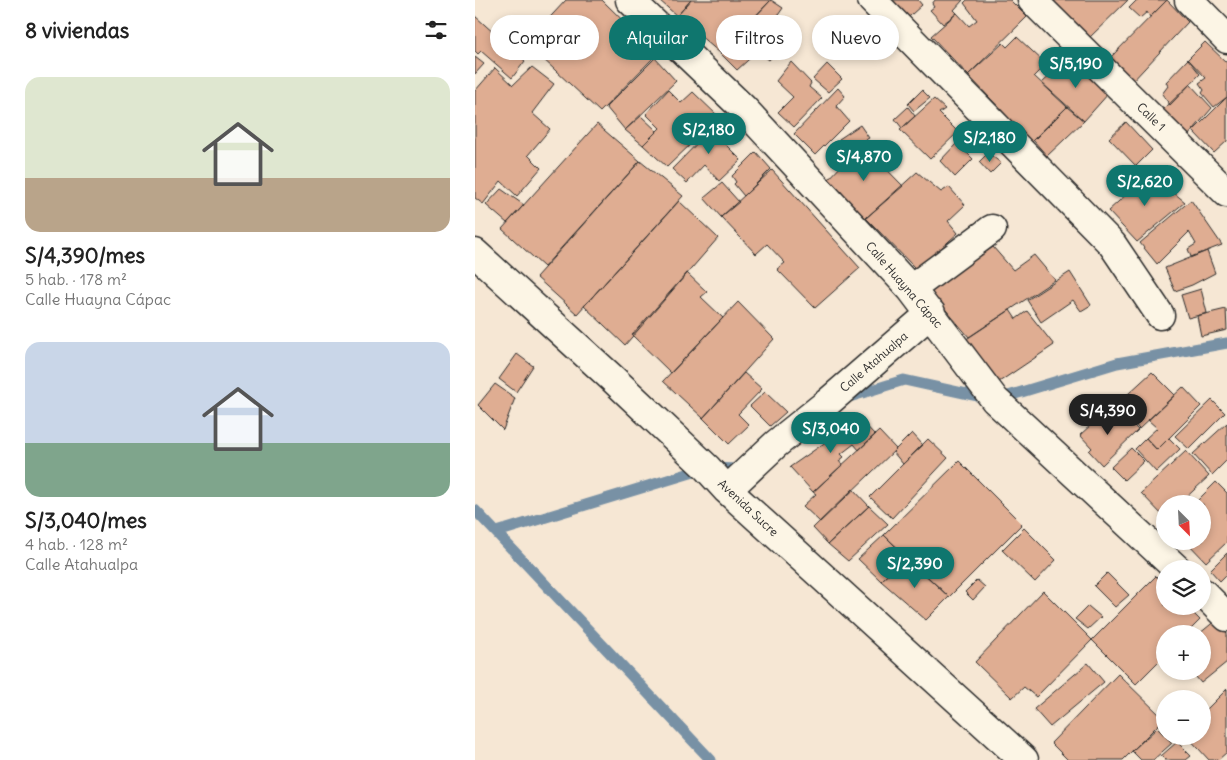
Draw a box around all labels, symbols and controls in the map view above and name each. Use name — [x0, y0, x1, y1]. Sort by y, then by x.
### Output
chip: Comprar — [490, 15, 599, 60]
chip: Alquilar — [609, 15, 706, 60]
chip: Filtros — [716, 15, 802, 60]
chip: Nuevo — [812, 15, 899, 60]
icon: filters — [422, 16, 450, 44]
text: 8 viviendas — [25, 17, 129, 44]
pin: S/5,190 — [1030, 46, 1122, 89]
text: S/5,190 — [1050, 53, 1102, 73]
street label: Calle 1 — [1134, 99, 1169, 134]
icon: home — [193, 109, 283, 199]
pin: S/2,180 — [663, 112, 755, 155]
text: S/2,180 — [683, 119, 735, 139]
pin: S/2,180 — [944, 120, 1036, 163]
text: S/2,180 — [964, 127, 1016, 147]
pin: S/4,870 — [818, 140, 910, 182]
text: S/4,870 — [837, 146, 891, 166]
pin: S/2,620 — [1099, 164, 1191, 207]
text: S/2,620 — [1117, 171, 1173, 191]
street label: Calle Huayna Cápac — [863, 238, 946, 331]
text: S/4,390/mes — [25, 242, 145, 269]
text: 5 hab. · 178 m² — [25, 269, 127, 289]
text: Calle Huayna Cápac — [25, 289, 171, 309]
street label: Calle Atahualpa — [837, 328, 911, 395]
icon: home — [193, 374, 283, 464]
pin: S/4,390 — [1062, 394, 1154, 436]
text: S/4,390 — [1080, 400, 1136, 420]
pin: S/3,040 — [785, 412, 877, 454]
text: S/3,040 — [802, 418, 860, 438]
street label: Avenida Sucre — [715, 476, 782, 539]
north arrow — [1156, 495, 1211, 550]
map controls — [1156, 495, 1211, 745]
text: S/3,040/mes — [25, 507, 147, 534]
text: 4 hab. · 128 m² — [25, 534, 128, 554]
pin: S/2,390 — [869, 546, 961, 589]
text: S/2,390 — [887, 553, 943, 573]
text: Calle Atahualpa — [25, 554, 138, 574]
button: layers — [1156, 560, 1211, 615]
button: + — [1156, 625, 1211, 680]
button: − — [1156, 690, 1211, 745]

